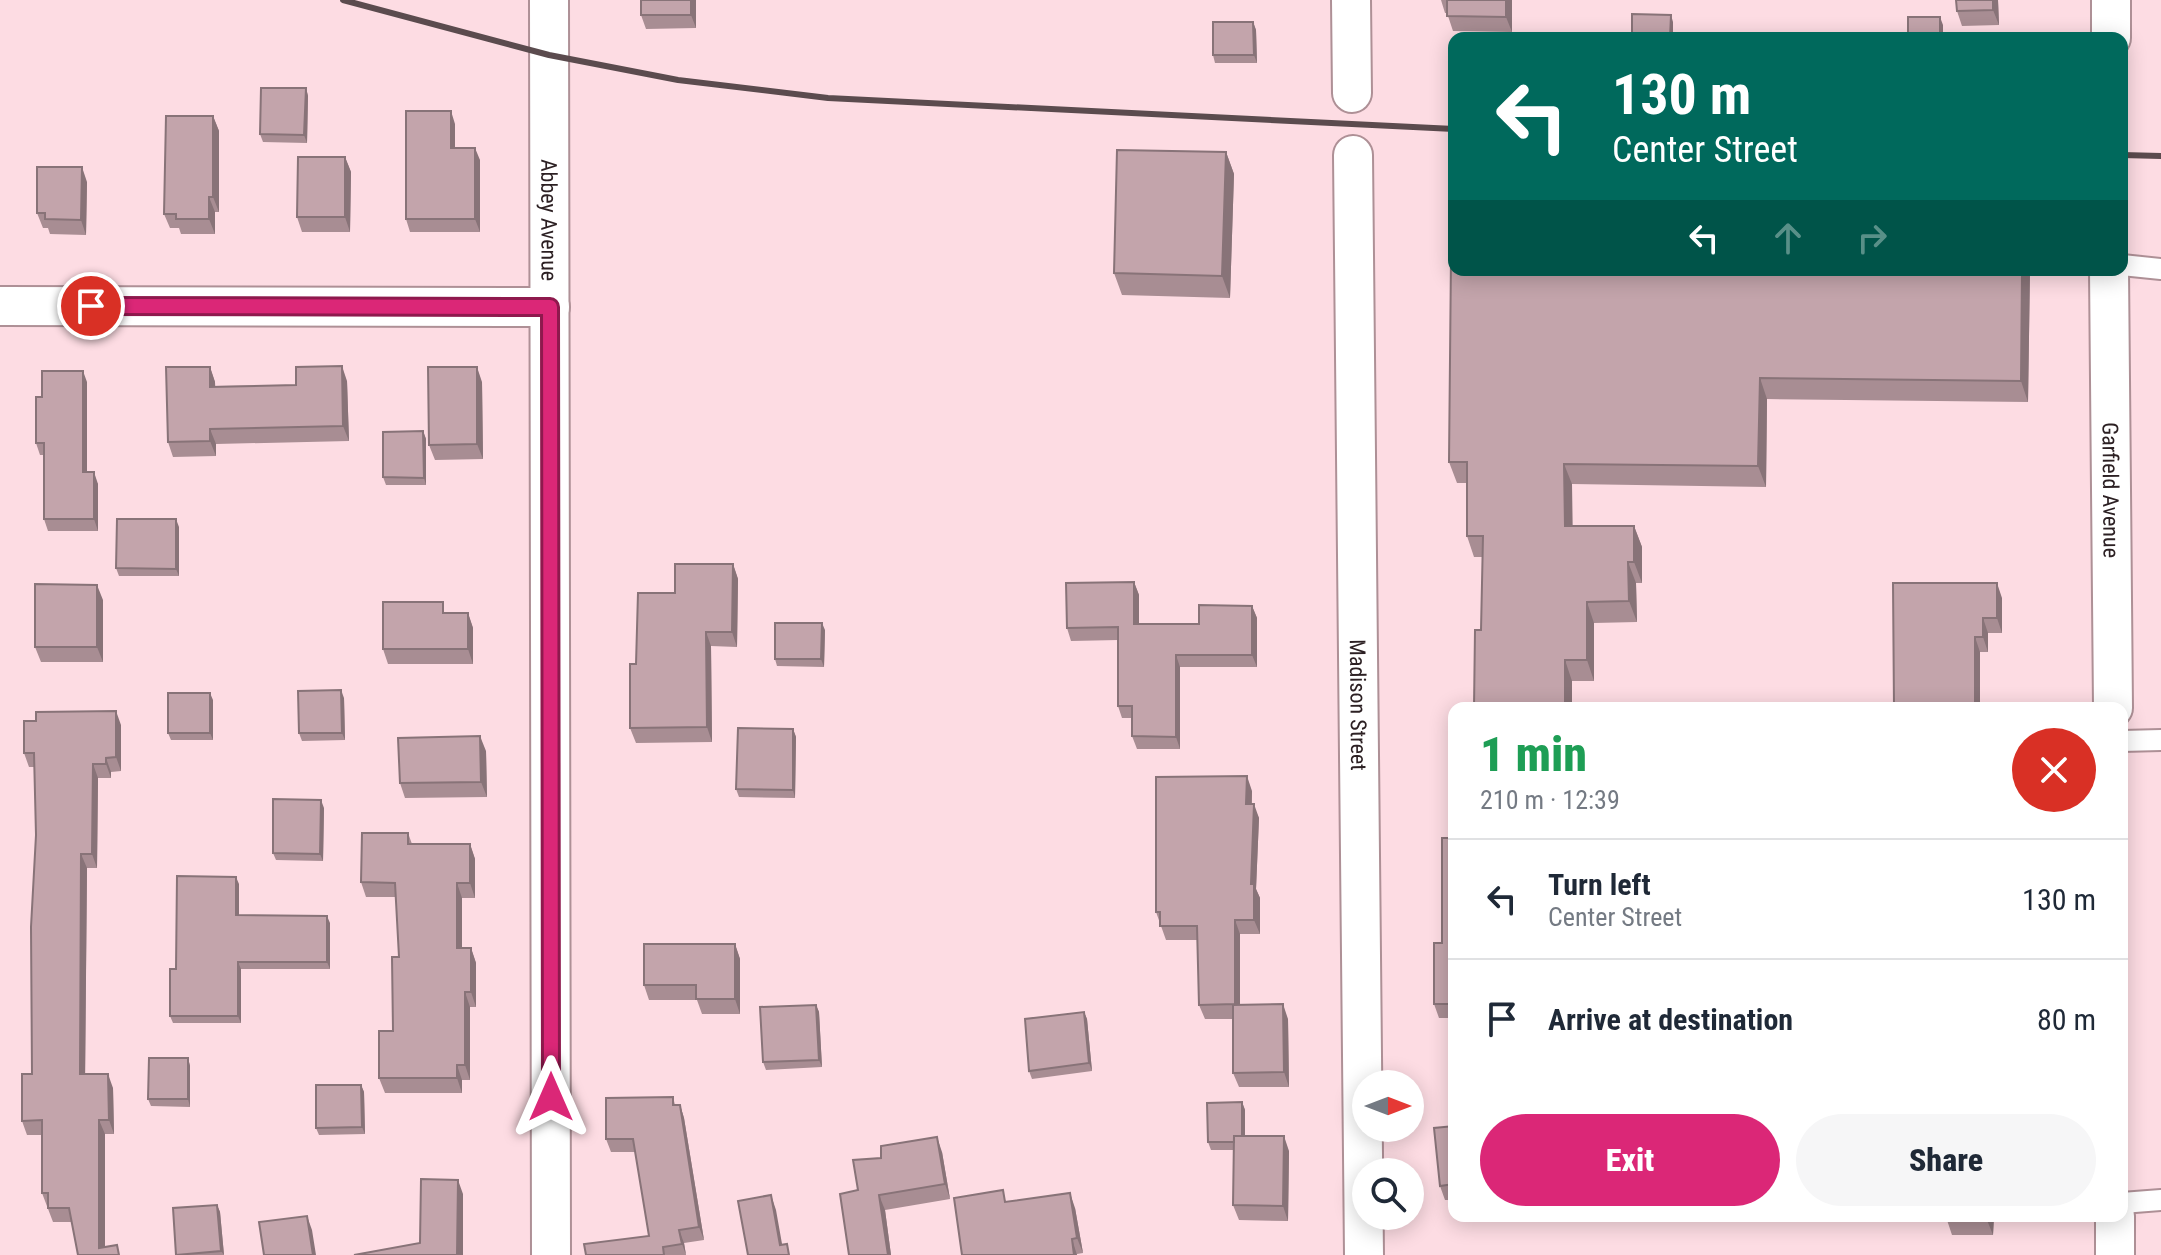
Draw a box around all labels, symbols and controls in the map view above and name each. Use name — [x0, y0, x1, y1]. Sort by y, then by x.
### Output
text: 130 m — [1612, 62, 1751, 128]
icon: left — [1480, 64, 1584, 168]
text: Center Street — [1612, 129, 1798, 171]
street label: Abbey Avenue — [536, 159, 561, 281]
icon: left — [1682, 216, 1726, 260]
icon: ahead — [1766, 216, 1810, 260]
icon: right — [1850, 216, 1894, 260]
pin — [57, 272, 125, 340]
icon: arrive — [69, 284, 113, 328]
street label: Garfield Avenue — [2097, 422, 2124, 558]
street label: Madison Street — [1345, 639, 1371, 771]
text: 1 min — [1480, 726, 1587, 783]
button: close — [2012, 728, 2096, 812]
text: 210 m · 12:39 — [1480, 785, 1620, 815]
text: Turn left — [1548, 867, 1651, 902]
icon: left — [1480, 877, 1524, 921]
text: 130 m — [2022, 882, 2096, 917]
text: Center Street — [1548, 902, 1682, 932]
icon: arrive — [1480, 997, 1524, 1041]
text: Arrive at destination — [1548, 1002, 1793, 1037]
text: 80 m — [2037, 1002, 2096, 1037]
position arrow — [509, 1055, 593, 1139]
north arrow — [1352, 1070, 1424, 1142]
map controls — [1352, 1070, 1424, 1230]
button: Exit — [1480, 1114, 1780, 1206]
button: Share — [1796, 1114, 2096, 1206]
button: search — [1352, 1158, 1424, 1230]

